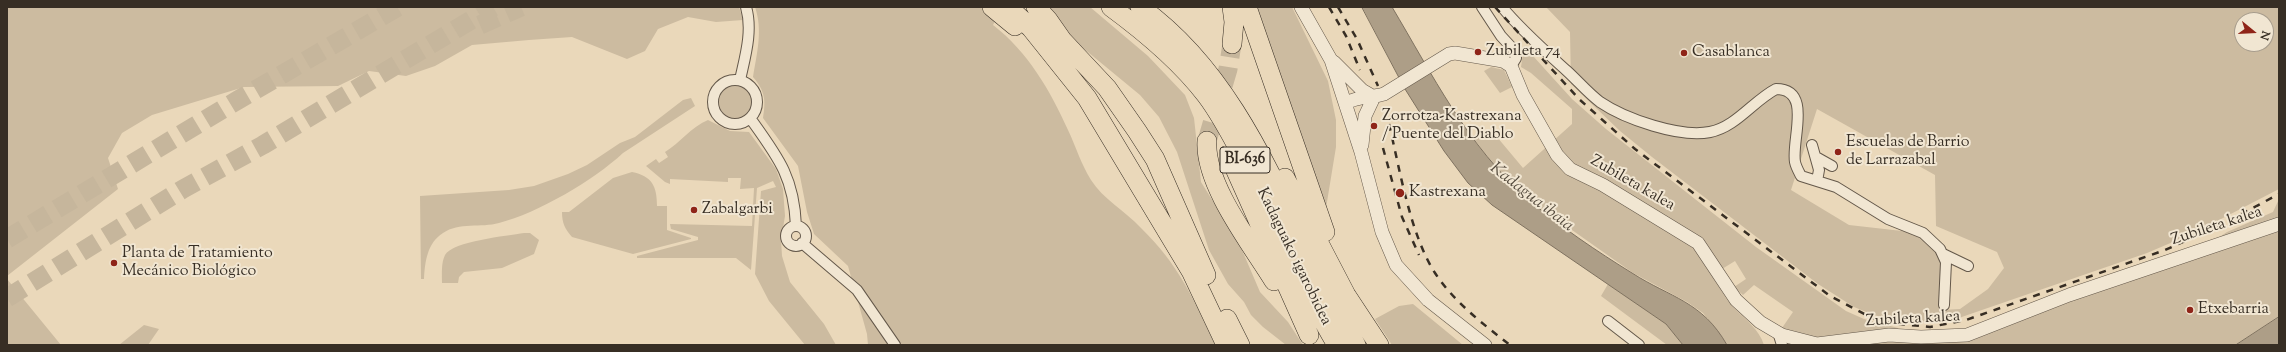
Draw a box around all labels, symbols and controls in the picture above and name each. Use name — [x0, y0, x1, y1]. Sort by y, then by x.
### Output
north arrow — [2234, 12, 2274, 52]
text: N — [2255, 29, 2273, 42]
place label: Zubileta 74 — [1486, 42, 1560, 62]
place label: Casablanca — [1692, 43, 1770, 63]
marker: Zubileta 74 — [1473, 47, 1483, 57]
marker: Casablanca — [1679, 48, 1689, 58]
place label: Zorrotza-Kastrexana / Puente del Diablo — [1382, 107, 1522, 145]
marker: Zorrotza-Kastrexana / Puente del Diablo — [1369, 121, 1379, 131]
place label: Escuelas de Barrio de Larrazabal — [1846, 133, 1970, 171]
road number: BI-636 — [1220, 147, 1270, 173]
marker: Escuelas de Barrio de Larrazabal — [1833, 147, 1843, 157]
street label: Zubileta kalea — [1586, 152, 1678, 216]
water label: Kadagua ibaia — [1485, 159, 1577, 237]
place label: Kastrexana — [1409, 183, 1486, 203]
street label: Kadaguako igarobidea — [1251, 185, 1335, 329]
marker: Kastrexana — [1394, 187, 1406, 199]
place label: Zabalgarbi — [702, 200, 773, 220]
street label: Zubileta kalea — [2169, 203, 2265, 251]
marker: Zabalgarbi — [689, 205, 699, 215]
place label: Planta de Tratamiento Mecánico Biológico — [122, 244, 273, 282]
marker: Planta de Tratamiento Mecánico Biológico — [109, 258, 119, 268]
place label: Etxebarria — [2198, 300, 2269, 320]
marker: Etxebarria — [2185, 305, 2195, 315]
street label: Zubileta kalea — [1865, 308, 1961, 332]

